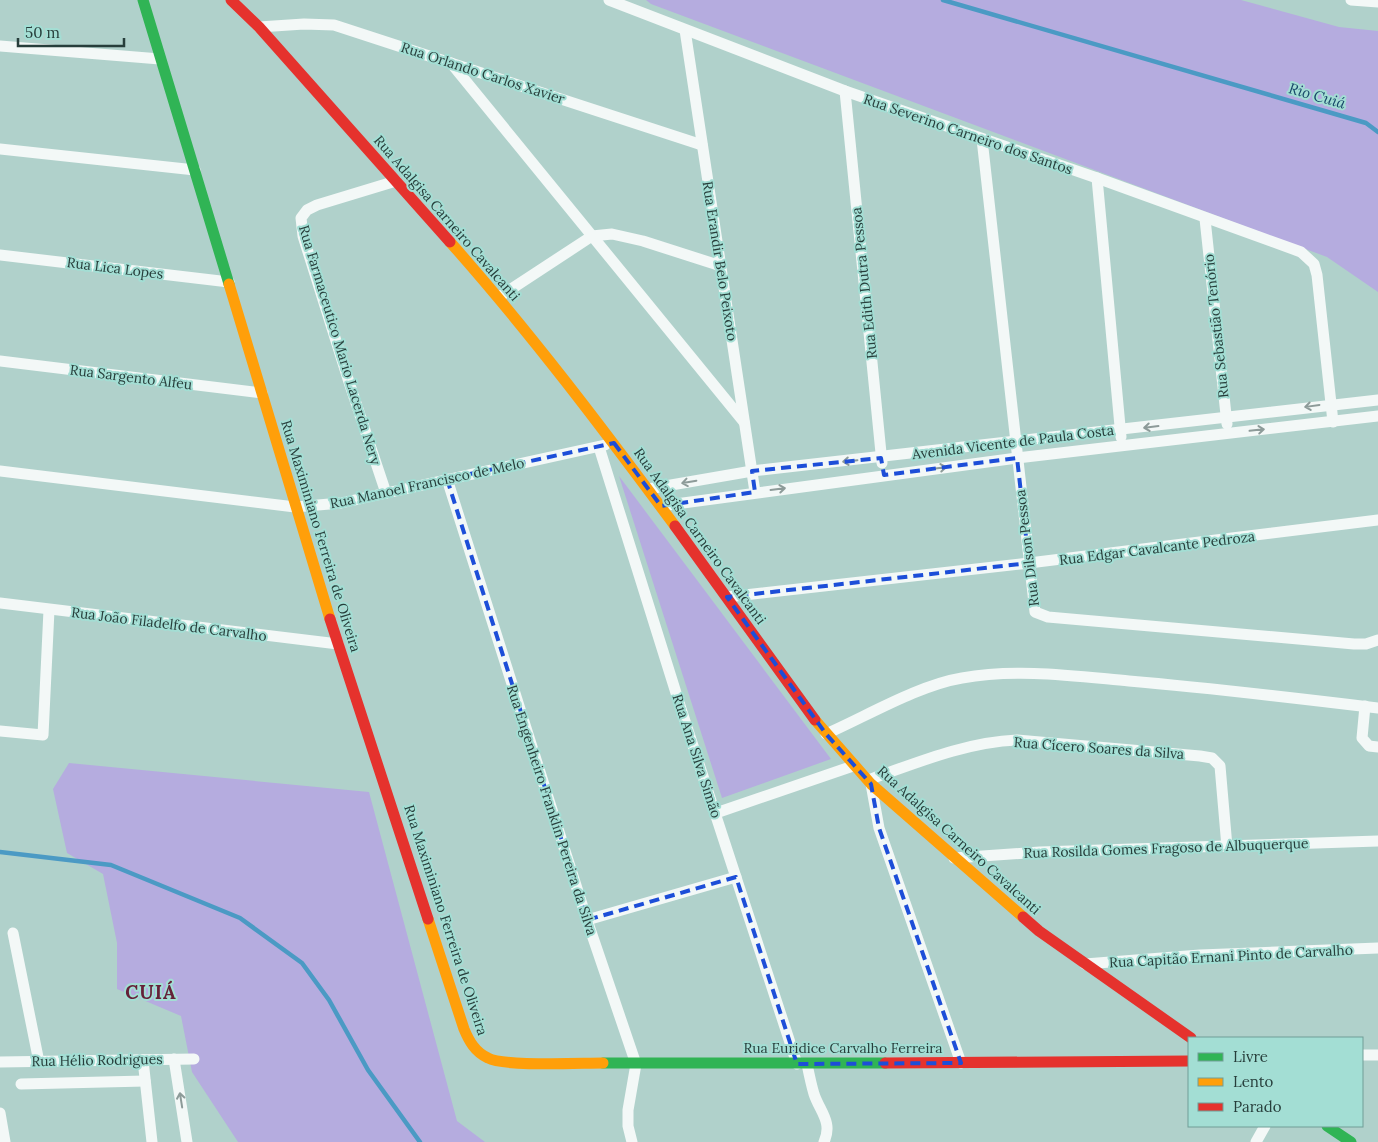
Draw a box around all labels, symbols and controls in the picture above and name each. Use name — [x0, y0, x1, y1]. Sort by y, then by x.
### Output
scale bar — [18, 15, 124, 47]
text: 50 m — [25, 23, 60, 42]
street label: Rua Orlando Carlos Xavier — [399, 38, 567, 108]
water label: Rio Cuiá — [1287, 78, 1349, 113]
street label: Rua Severino Carneiro dos Santos — [861, 90, 1075, 178]
street label: Rua Adalgisa Carneiro Cavalcanti — [370, 131, 524, 305]
street label: Rua Erandir Belo Peixoto — [698, 180, 742, 342]
street label: Rua Edith Dutra Pessoa — [847, 206, 881, 360]
street label: Rua Farmaceutico Mario Lacerda Nery — [295, 223, 385, 468]
street label: Rua Lica Lopes — [66, 253, 164, 283]
street label: Rua Sebastião Tenório — [1199, 253, 1233, 399]
street label: Rua Sargento Alfeu — [69, 361, 193, 393]
one-way arrow — [1304, 402, 1320, 412]
street label: Rua Maximiniano Ferreira de Oliveira — [277, 418, 365, 654]
street label: Avenida Vicente de Paula Costa — [910, 421, 1115, 463]
one-way arrow — [1143, 422, 1159, 432]
one-way arrow — [1249, 425, 1265, 435]
street label: Rua Adalgisa Carneiro Cavalcanti — [630, 444, 770, 628]
street label: Rua Manoel Francisco de Melo — [328, 454, 526, 512]
one-way arrow — [843, 456, 859, 466]
one-way arrow — [931, 463, 947, 473]
one-way arrow — [682, 478, 698, 487]
one-way arrow — [770, 484, 786, 494]
street label: Rua Dilson Pessoa — [1011, 489, 1043, 607]
street label: Rua Edgar Cavalcante Pedroza — [1058, 527, 1256, 569]
street label: Rua João Filadelfo de Carvalho — [70, 603, 268, 645]
street label: Rua Engenheiro Franklin Pereira da Silva — [503, 682, 601, 938]
street label: Rua Ana Silva Simão — [668, 692, 726, 820]
street label: Rua Cícero Soares da Silva — [1013, 733, 1185, 763]
street label: Rua Adalgisa Carneiro Cavalcanti — [874, 762, 1044, 918]
street label: Rua Maximiniano Ferreira de Oliveira — [400, 802, 492, 1038]
street label: Rua Rosilda Gomes Fragoso de Albuquerque — [1023, 834, 1309, 862]
street label: Rua Capitão Ernani Pinto de Carvalho — [1109, 941, 1353, 971]
district label: CUIÁ — [125, 980, 177, 1004]
legend — [1188, 1037, 1363, 1127]
street label: Rua Euridice Carvalho Ferreira — [743, 1039, 943, 1057]
text: Livre — [1233, 1047, 1268, 1066]
street label: Rua Hélio Rodrigues — [31, 1050, 163, 1070]
text: Lento — [1233, 1072, 1274, 1091]
one-way arrow — [175, 1093, 185, 1109]
text: Parado — [1233, 1097, 1282, 1116]

